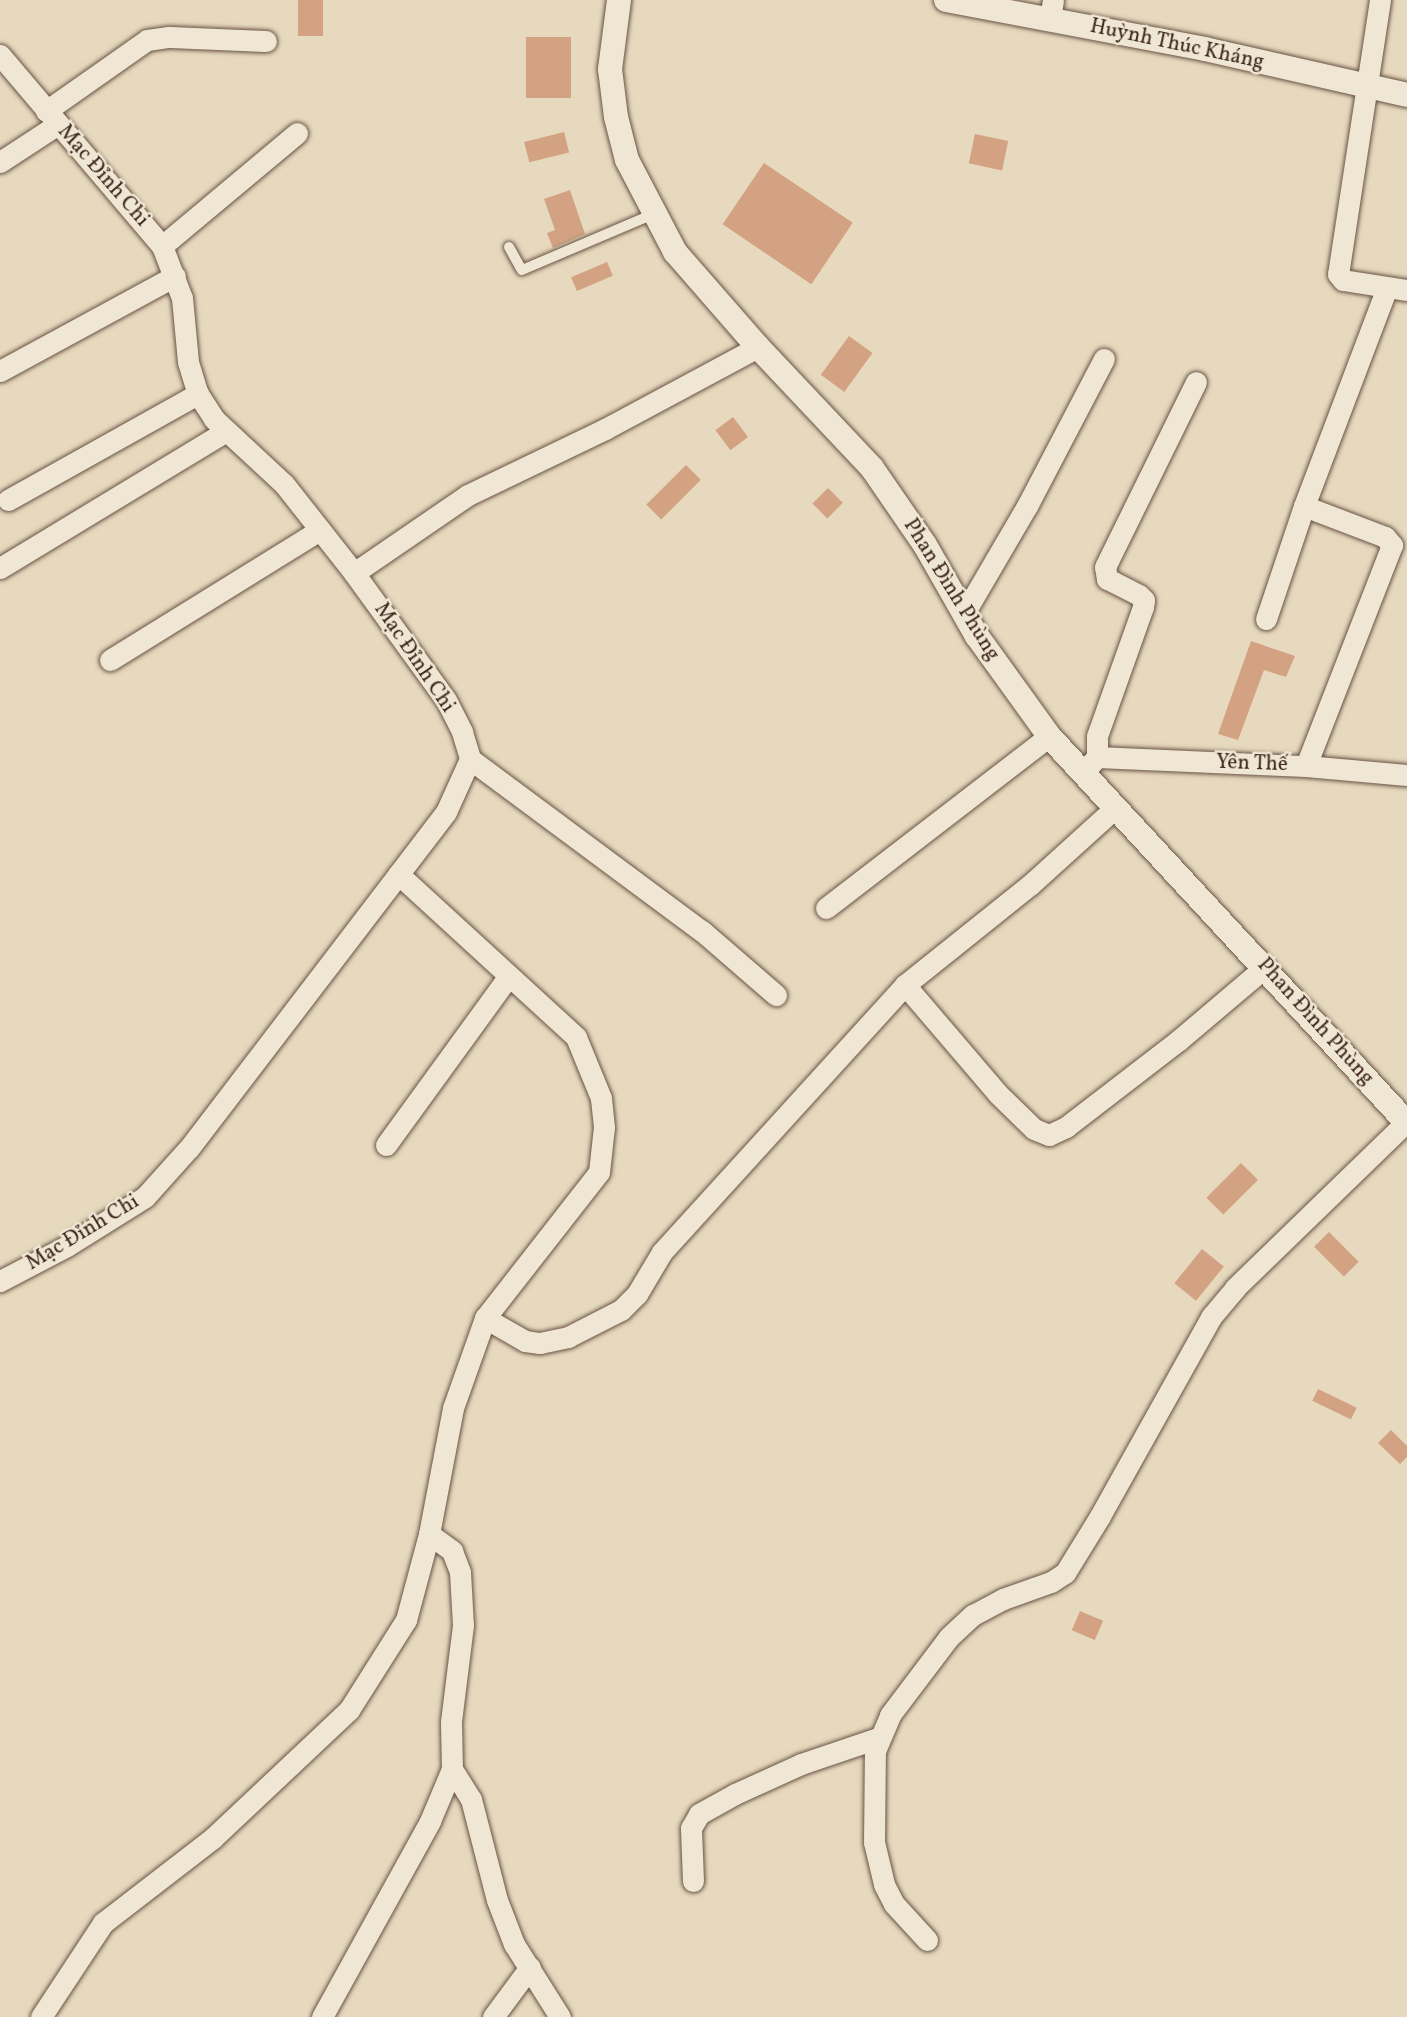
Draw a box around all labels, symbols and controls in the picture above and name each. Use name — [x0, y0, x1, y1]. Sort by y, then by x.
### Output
street label: Huỳnh Thúc Kháng — [1087, 14, 1267, 76]
street label: Mạc Đỉnh Chi — [52, 120, 154, 232]
street label: Phan Đình Phùng — [897, 514, 1005, 666]
street label: Mạc Đỉnh Chi — [368, 598, 460, 718]
street label: Yên Thế — [1215, 750, 1289, 778]
street label: Phan Đình Phùng — [1251, 953, 1379, 1091]
street label: Mạc Đỉnh Chi — [22, 1189, 144, 1277]

